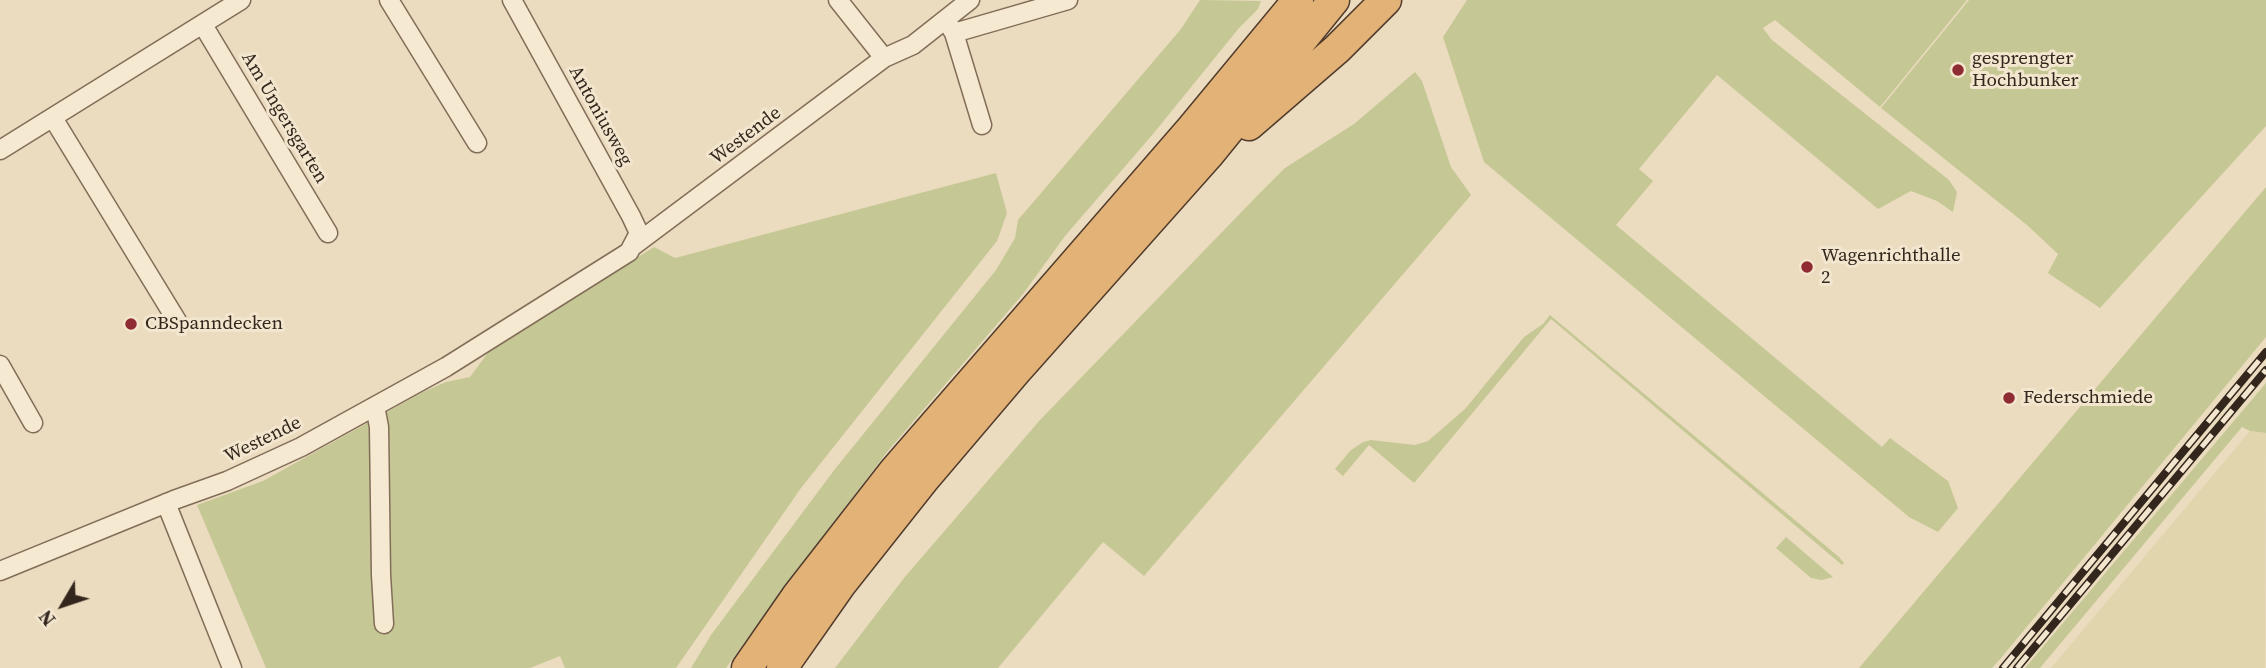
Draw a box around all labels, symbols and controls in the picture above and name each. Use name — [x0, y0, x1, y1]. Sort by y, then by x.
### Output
street label: Am Ungersgarten — [236, 48, 332, 188]
place label: gesprengter Hochbunker — [1972, 48, 2079, 92]
street label: Antoniusweg — [563, 62, 637, 170]
marker: gesprengter Hochbunker — [1950, 62, 1966, 78]
street label: Westende — [706, 102, 786, 170]
place label: Wagenrichthalle 2 — [1821, 245, 1961, 289]
marker: Wagenrichthalle 2 — [1799, 259, 1815, 275]
place label: CBSpanndecken — [145, 313, 283, 335]
marker: CBSpanndecken — [123, 316, 139, 332]
place label: Federschmiede — [2023, 387, 2153, 409]
marker: Federschmiede — [2001, 390, 2017, 406]
street label: Westende — [221, 412, 305, 468]
north arrow — [28, 570, 98, 640]
text: N — [32, 605, 61, 632]

